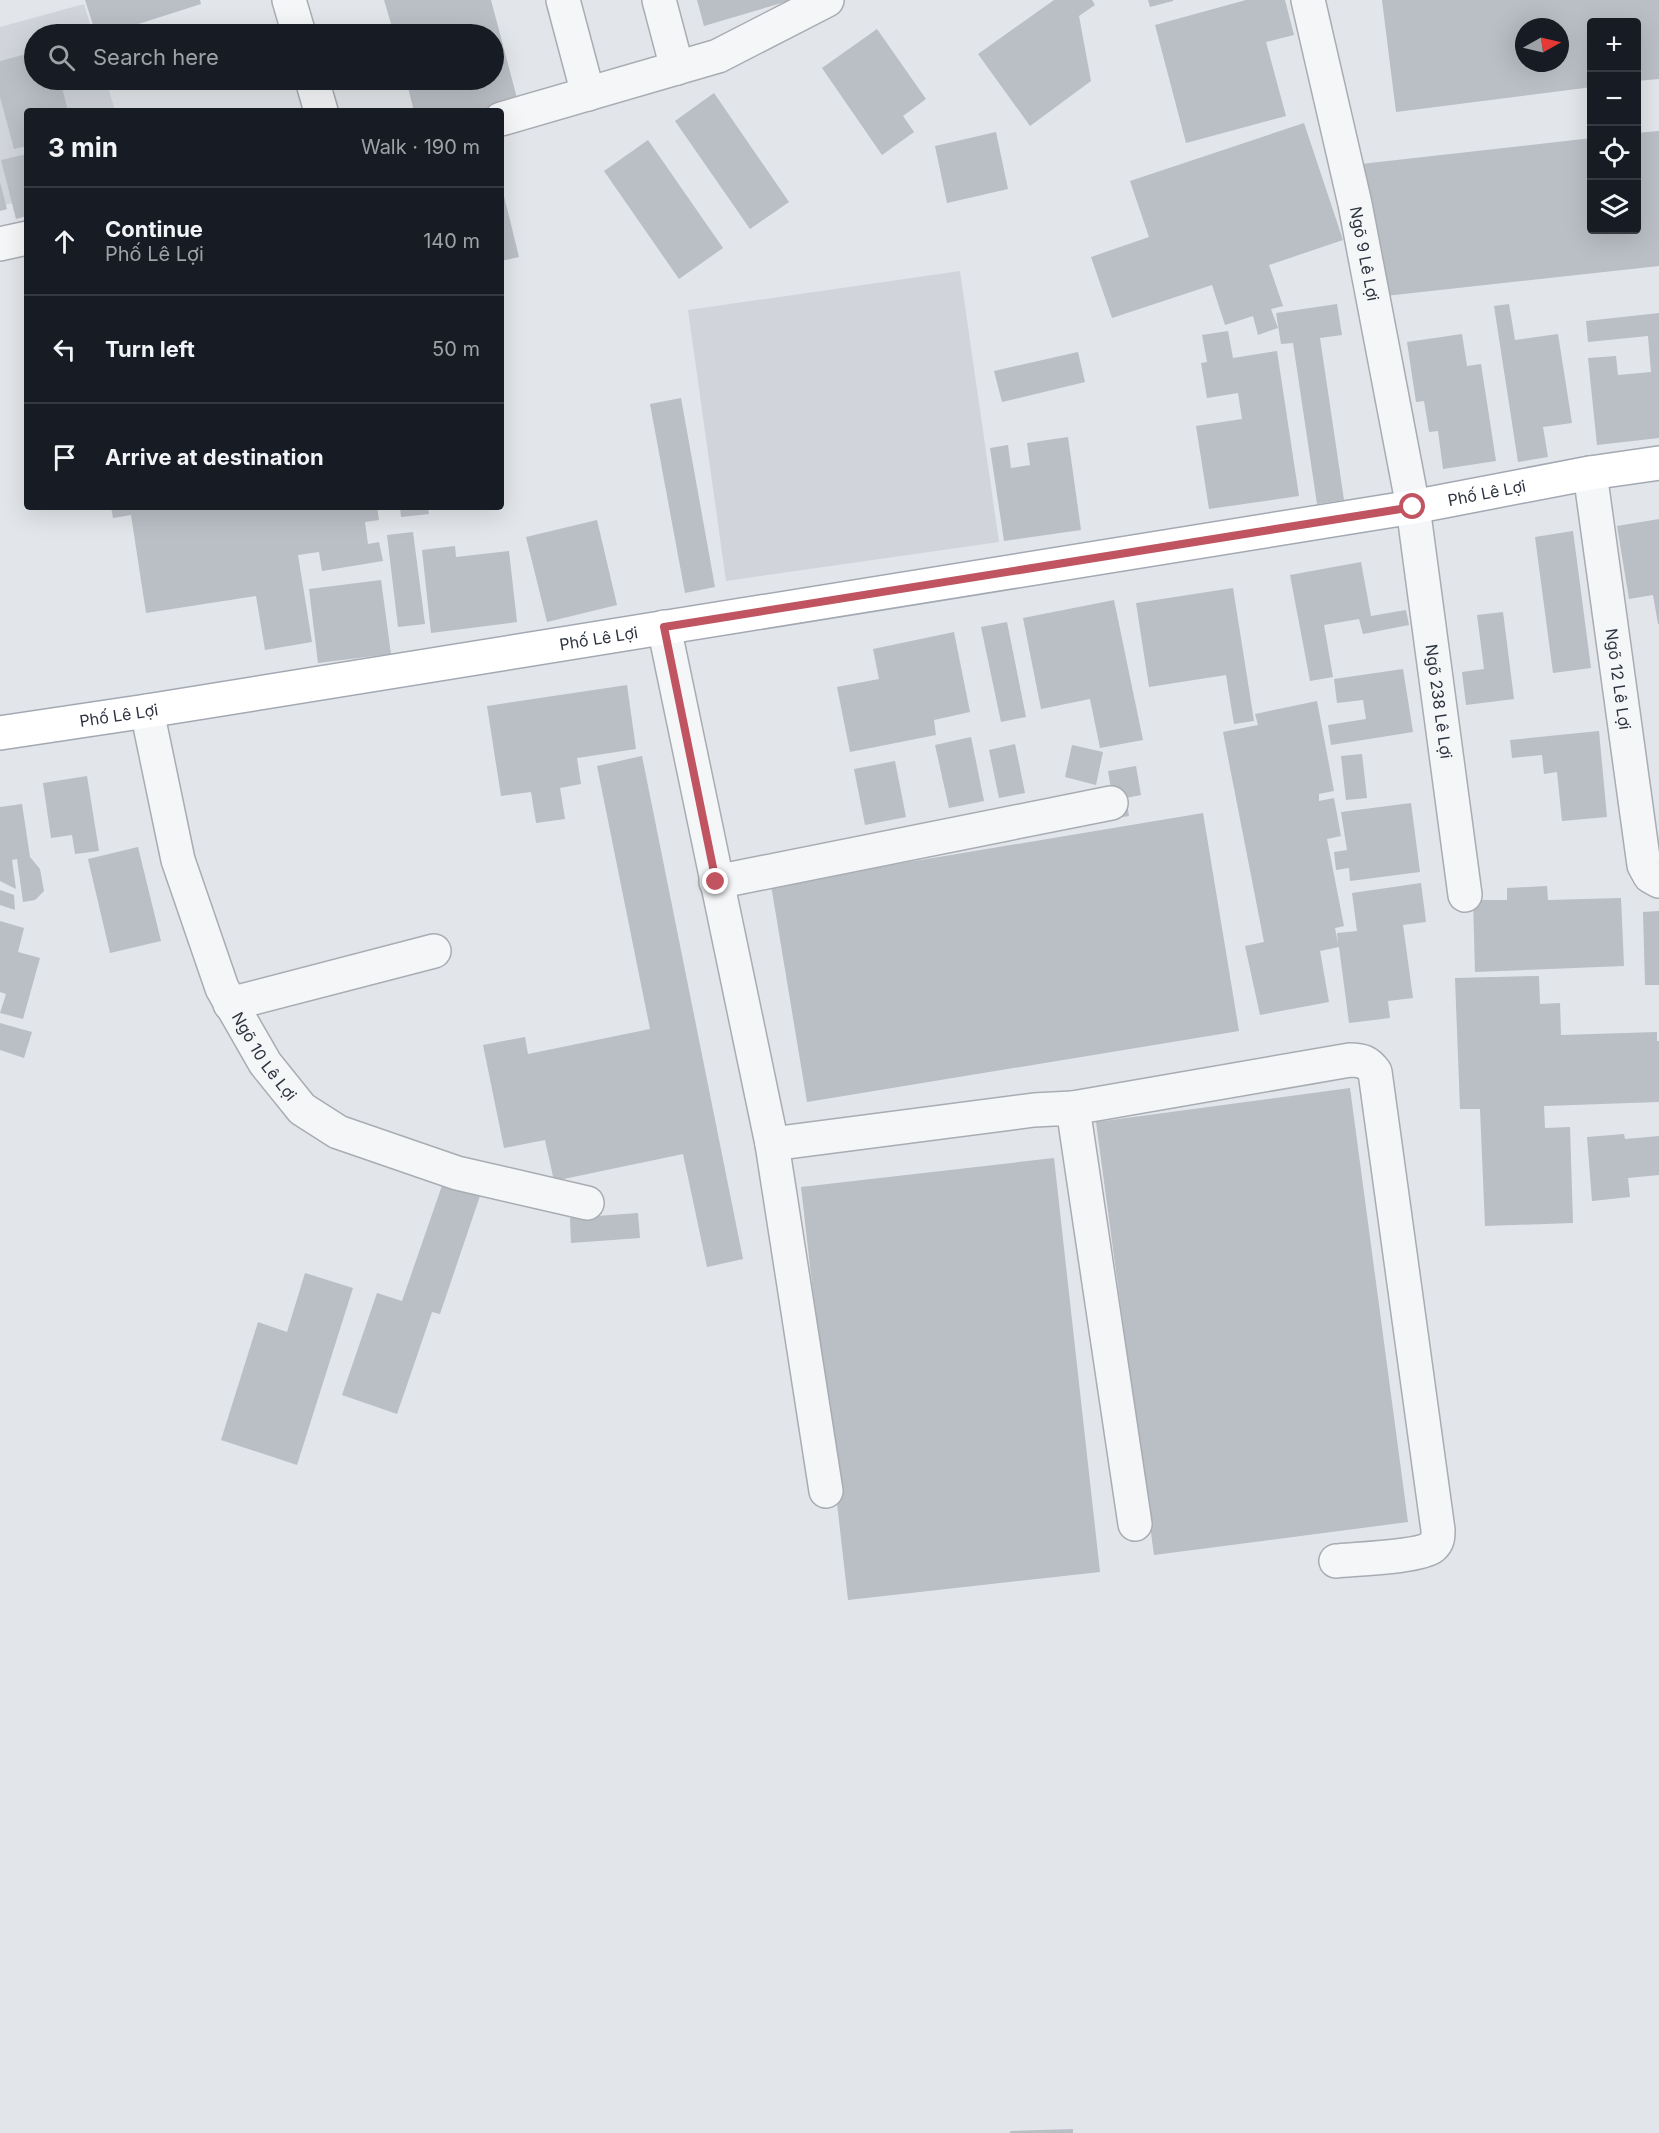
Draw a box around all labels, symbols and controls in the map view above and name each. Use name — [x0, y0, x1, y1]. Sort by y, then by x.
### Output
north arrow — [1515, 18, 1569, 72]
map controls — [1587, 18, 1641, 234]
button: + — [1587, 18, 1641, 72]
search box — [24, 24, 504, 90]
icon: search — [45, 41, 78, 74]
text: Search here — [93, 44, 219, 70]
button: − — [1587, 72, 1641, 126]
button: locate — [1587, 126, 1641, 180]
text: 3 min — [48, 132, 118, 163]
text: Walk · 190 m — [361, 135, 480, 159]
button: layers — [1587, 180, 1641, 234]
street label: Ngõ 9 Lê Lợi — [1346, 205, 1383, 303]
text: Continue — [105, 216, 203, 242]
icon: ahead — [48, 225, 81, 258]
text: 140 m — [423, 229, 480, 253]
text: Phố Lê Lợi — [105, 242, 204, 266]
icon: left — [48, 333, 81, 366]
text: Turn left — [105, 336, 195, 362]
text: 50 m — [432, 337, 480, 361]
icon: arrive — [48, 441, 81, 474]
text: Arrive at destination — [105, 444, 324, 470]
street label: Phố Lê Lợi — [1446, 476, 1527, 510]
route start — [1399, 493, 1425, 519]
street label: Phố Lê Lợi — [558, 622, 639, 654]
street label: Ngõ 12 Lê Lợi — [1602, 627, 1635, 731]
street label: Ngõ 238 Lê Lợi — [1421, 643, 1457, 760]
street label: Phố Lê Lợi — [78, 699, 159, 731]
route end — [702, 868, 728, 894]
street label: Ngõ 10 Lê Lợi — [228, 1008, 301, 1105]

